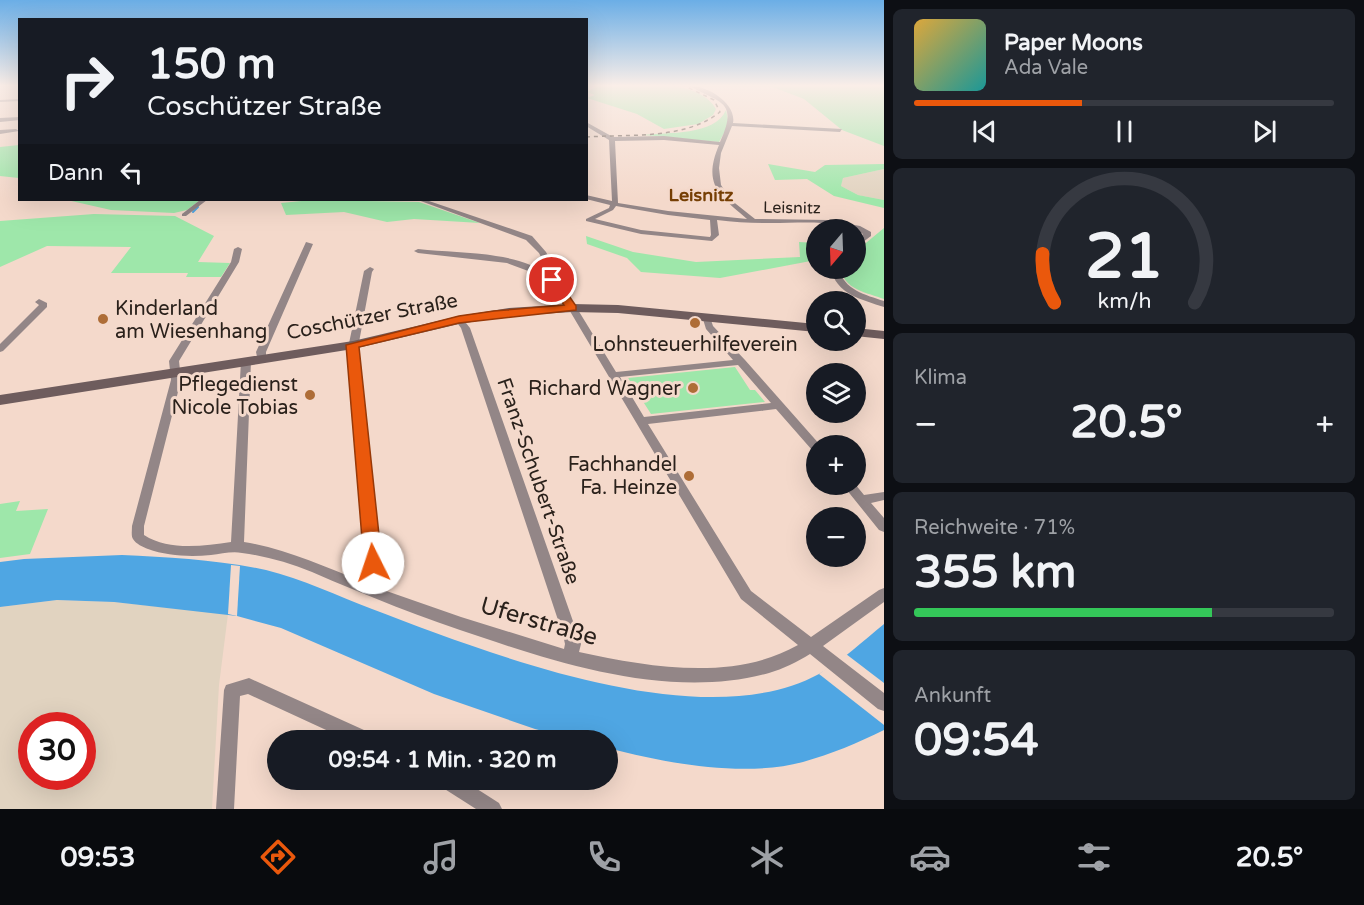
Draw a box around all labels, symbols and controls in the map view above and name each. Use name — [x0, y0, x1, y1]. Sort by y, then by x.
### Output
text: Paper Moons — [1004, 30, 1143, 56]
text: 150 m — [147, 39, 276, 90]
icon: right — [48, 42, 126, 120]
text: Ada Vale — [1004, 56, 1088, 80]
text: Coschützer Straße — [147, 90, 382, 123]
icon: previous — [968, 115, 1001, 148]
icon: pause — [1108, 115, 1141, 148]
icon: next — [1248, 115, 1281, 148]
icon: left — [115, 156, 148, 189]
text: Dann — [48, 160, 103, 186]
district label: Leisnitz — [669, 184, 734, 206]
street label: Leisnitz — [763, 197, 821, 219]
north arrow — [806, 219, 866, 279]
map controls — [806, 219, 866, 567]
text: 21 — [1085, 220, 1163, 295]
pin — [526, 254, 577, 305]
icon: arrive — [535, 263, 568, 296]
text: km/h — [1097, 288, 1151, 314]
street label: Coschützer Straße — [285, 289, 460, 345]
button: search — [806, 291, 866, 351]
place label: Kinderland am Wiesenhang — [115, 297, 267, 344]
marker: Kinderland am Wiesenhang — [96, 312, 110, 326]
marker: Lohnsteuerhilfeverein — [688, 316, 702, 330]
place label: Lohnsteuerhilfeverein — [592, 333, 798, 357]
button: layers — [806, 363, 866, 423]
text: Klima — [914, 366, 967, 390]
place label: Pflegedienst Nicole Tobias — [171, 373, 298, 420]
street label: Franz-Schubert-Straße — [491, 375, 585, 588]
place label: Richard Wagner — [528, 377, 681, 401]
marker: Richard Wagner — [686, 381, 700, 395]
marker: Pflegedienst Nicole Tobias — [303, 388, 317, 402]
text: 20.5° — [1070, 396, 1183, 450]
text: − — [914, 405, 938, 444]
text: + — [1315, 405, 1334, 444]
button: + — [806, 435, 866, 495]
place label: Fachhandel Fa. Heinze — [568, 453, 677, 500]
marker: Fachhandel Fa. Heinze — [682, 469, 696, 483]
button: − — [806, 507, 866, 567]
text: Reichweite · 71% — [914, 516, 1075, 540]
position arrow — [341, 531, 405, 595]
text: 355 km — [914, 546, 1076, 600]
street label: Uferstraße — [477, 591, 601, 652]
text: Ankunft — [914, 684, 991, 708]
speed limit sign: 30 — [18, 712, 96, 790]
text: 09:54 — [914, 714, 1039, 768]
text: 09:54 · 1 Min. · 320 m — [329, 747, 556, 773]
icon: directions — [257, 836, 299, 878]
icon: music — [420, 836, 462, 878]
icon: phone — [583, 836, 625, 878]
icon: climate — [746, 836, 788, 878]
icon: car — [909, 836, 951, 878]
icon: filters — [1073, 836, 1115, 878]
text: 09:53 — [61, 841, 135, 874]
text: 20.5° — [1236, 841, 1303, 874]

